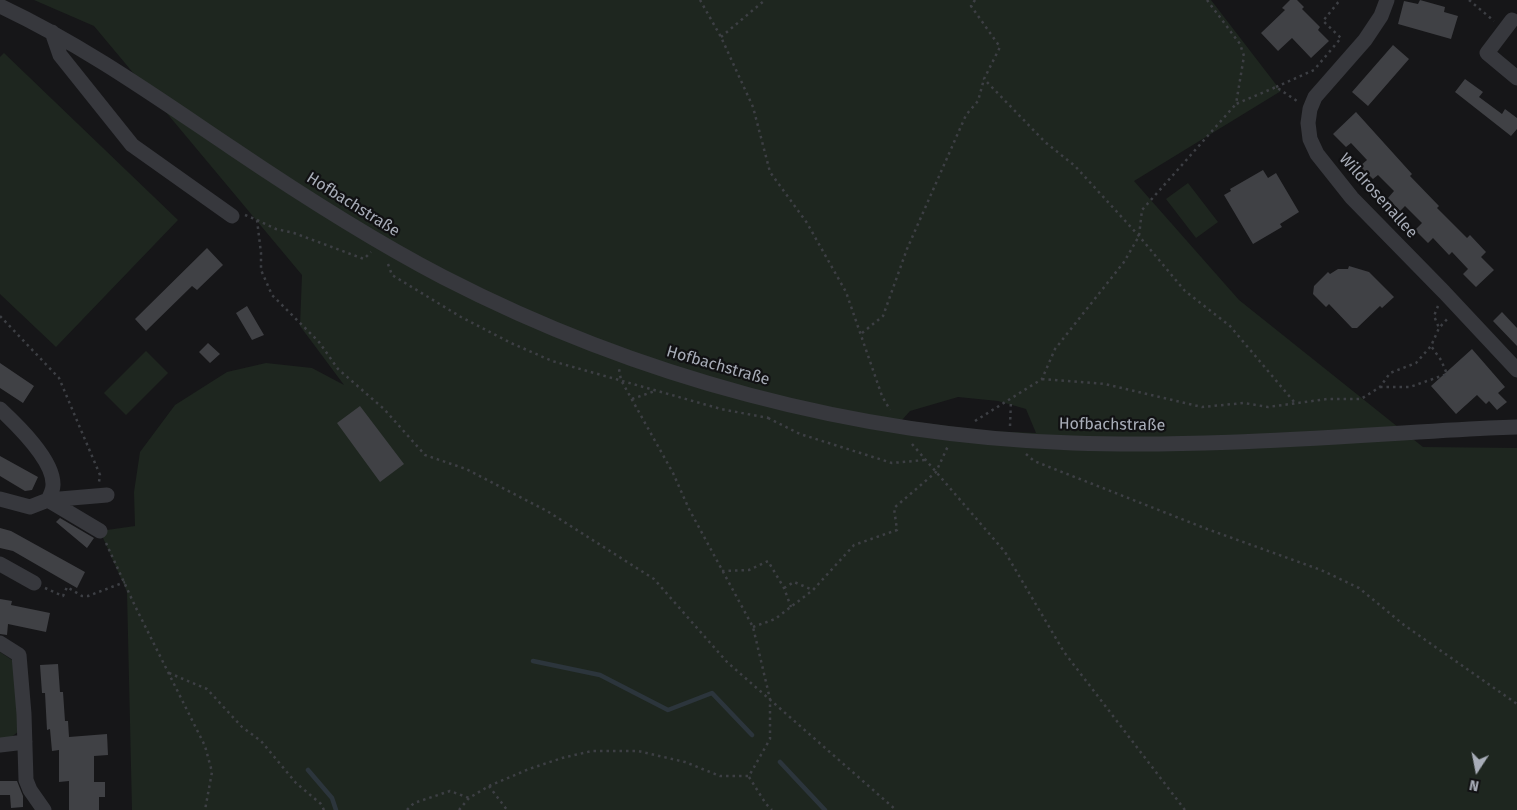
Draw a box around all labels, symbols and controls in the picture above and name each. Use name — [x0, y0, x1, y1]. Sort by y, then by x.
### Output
street label: Wildrosenallee — [1335, 150, 1421, 242]
street label: Hofbachstraße — [303, 169, 403, 241]
street label: Hofbachstraße — [664, 342, 772, 390]
street label: Hofbachstraße — [1059, 414, 1165, 436]
north arrow — [1452, 745, 1502, 795]
text: N — [1468, 776, 1480, 794]

